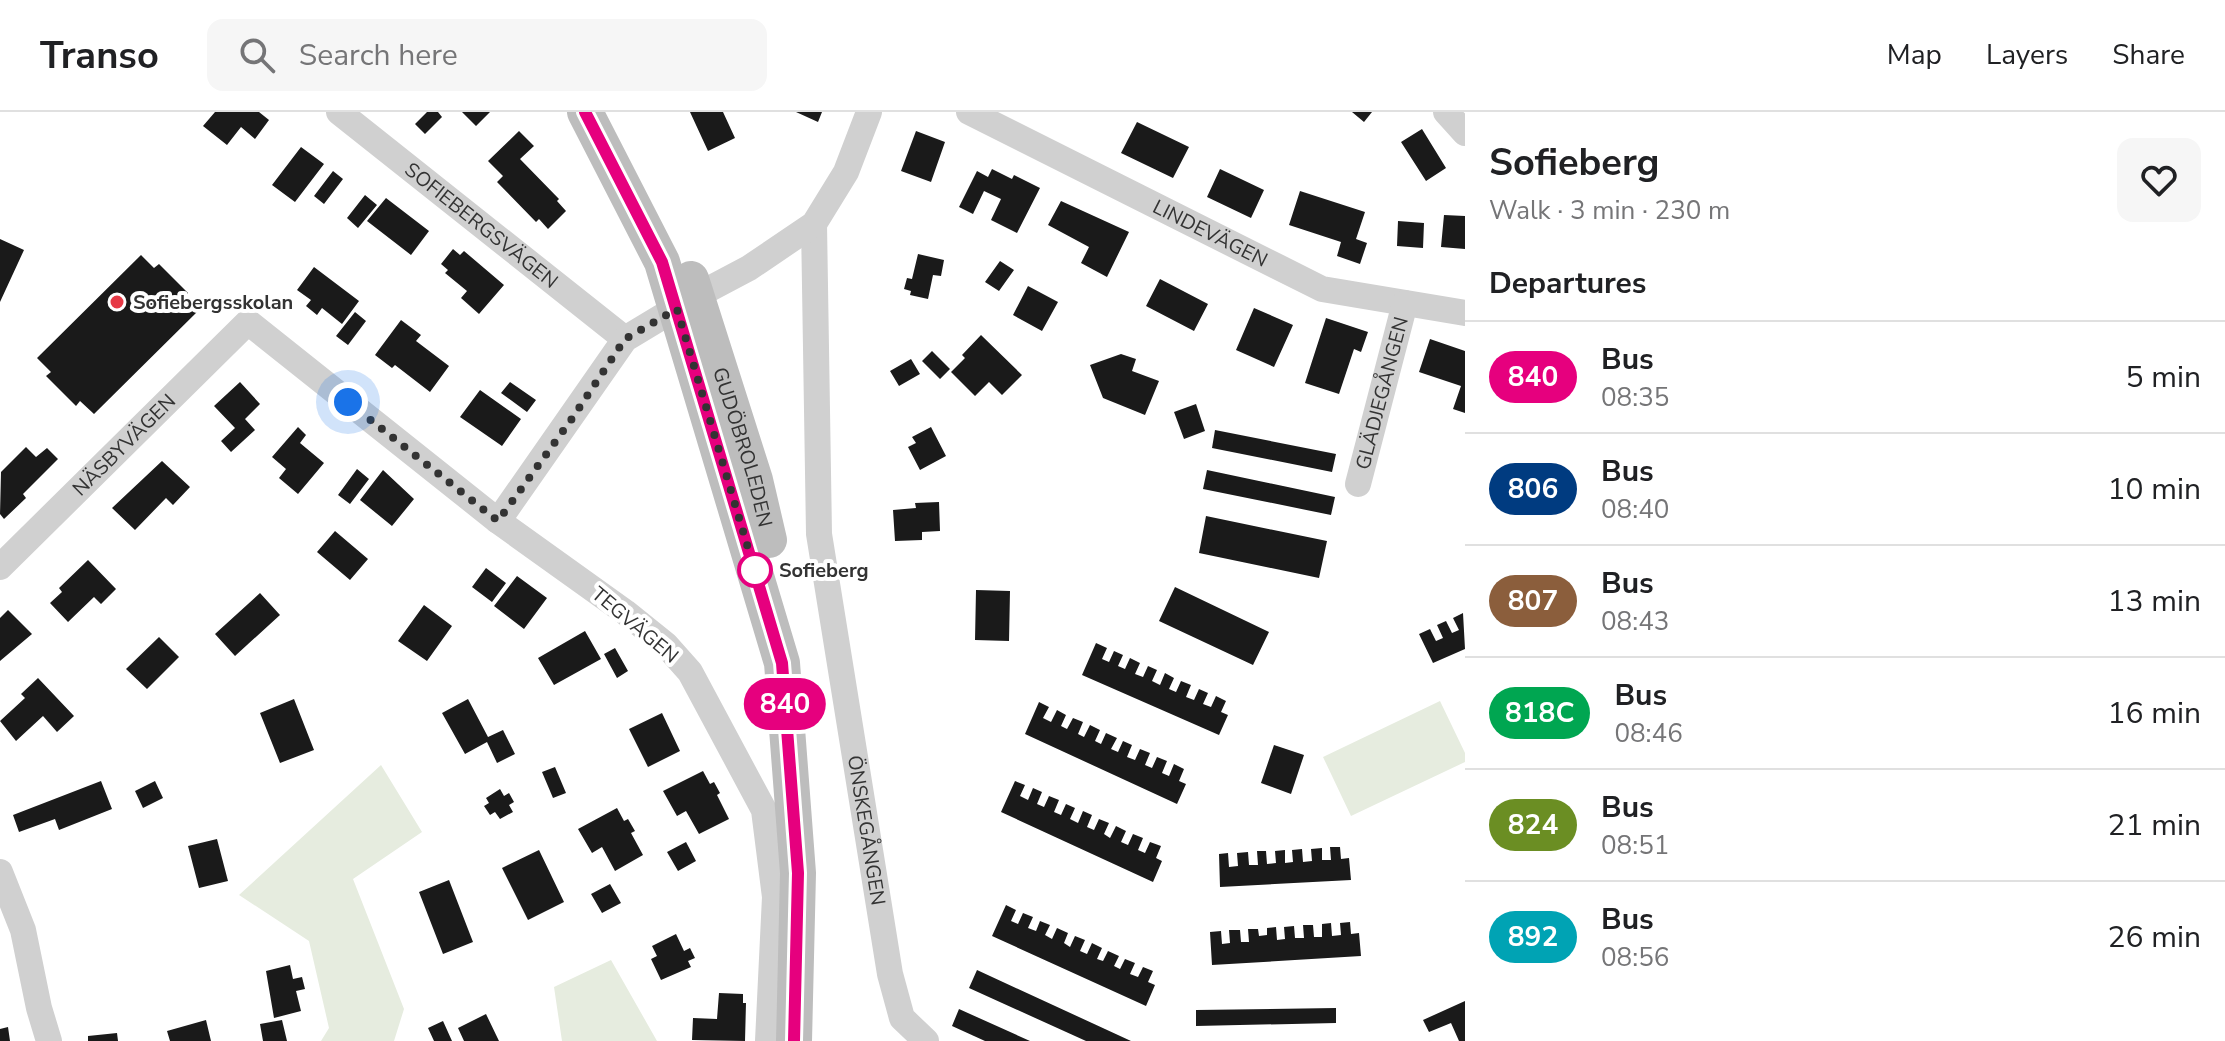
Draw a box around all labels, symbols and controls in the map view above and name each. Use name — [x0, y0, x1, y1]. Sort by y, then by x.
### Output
search box — [207, 19, 767, 91]
text: Transo — [40, 30, 159, 81]
icon: search — [235, 33, 279, 77]
text: Search here — [299, 35, 458, 76]
text: Map — [1887, 36, 1942, 74]
text: Layers — [1986, 36, 2068, 74]
text: Share — [2112, 36, 2185, 74]
text: Sofieberg — [1489, 137, 1659, 188]
button: heart — [2117, 138, 2201, 222]
street label: SOFIEBERGSVÄGEN — [399, 156, 564, 294]
street label: LINDEVÄGEN — [1148, 193, 1272, 273]
text: Walk · 3 min · 230 m — [1489, 193, 1730, 228]
text: Departures — [1489, 263, 1646, 304]
place label: Sofiebergsskolan — [133, 289, 293, 316]
marker: Sofiebergsskolan — [108, 293, 126, 311]
street label: GLÄDJEGÅNGEN — [1349, 314, 1414, 472]
text: Bus — [1601, 339, 1654, 380]
text: 5 min — [2126, 357, 2201, 398]
text: 840 — [1508, 358, 1558, 396]
street label: GUDÖBROLEDEN — [706, 364, 779, 530]
text: 08:35 — [1601, 380, 1669, 415]
your location — [328, 382, 368, 422]
street label: NÄSBYVÄGEN — [66, 388, 181, 502]
text: Bus — [1601, 451, 1654, 492]
text: 10 min — [2108, 469, 2201, 510]
text: 806 — [1508, 470, 1558, 508]
text: 08:40 — [1601, 492, 1669, 527]
marker: Sofieberg — [738, 553, 772, 587]
place label: Sofieberg — [779, 557, 869, 584]
text: Bus — [1601, 563, 1654, 604]
street label: TEGVÄGEN — [586, 581, 684, 669]
text: 13 min — [2108, 581, 2201, 622]
text: 807 — [1508, 582, 1558, 620]
text: 08:43 — [1601, 604, 1669, 639]
text: Bus — [1614, 675, 1667, 716]
line badge: 840 — [739, 678, 831, 730]
text: 840 — [760, 685, 810, 723]
text: 16 min — [2108, 693, 2201, 734]
text: 818C — [1505, 694, 1574, 732]
text: 08:46 — [1614, 716, 1683, 751]
street label: ÖNSKEGÅNGEN — [841, 753, 892, 907]
text: Bus — [1601, 787, 1654, 828]
text: 21 min — [2108, 805, 2201, 846]
text: 824 — [1508, 806, 1558, 844]
text: 08:51 — [1601, 828, 1669, 863]
text: Bus — [1601, 899, 1654, 940]
text: 26 min — [2108, 917, 2201, 958]
text: 892 — [1508, 918, 1558, 956]
text: 08:56 — [1601, 940, 1669, 975]

